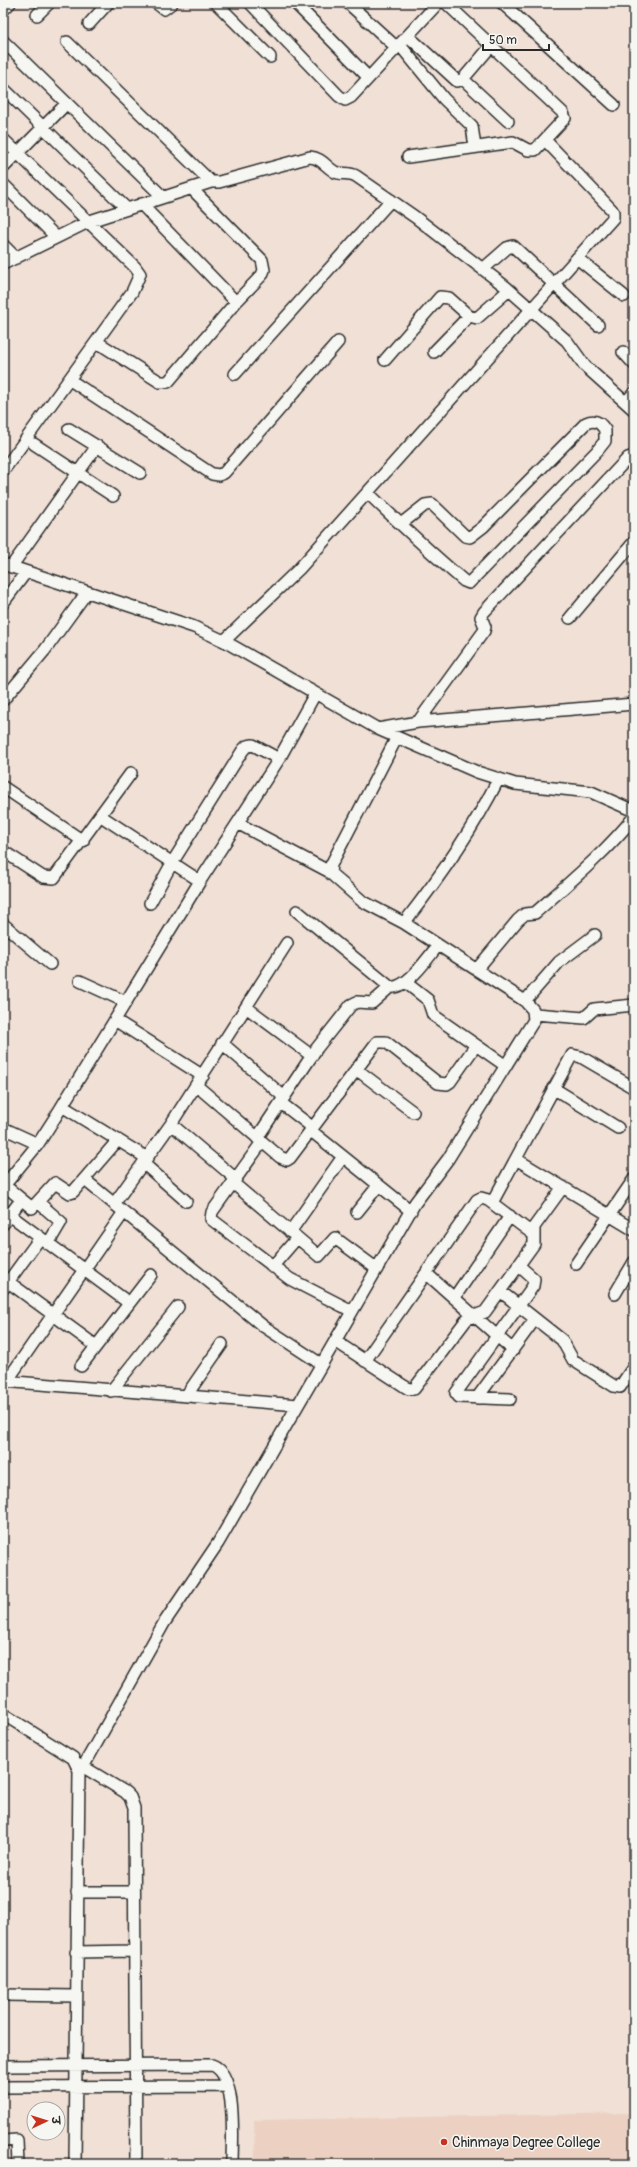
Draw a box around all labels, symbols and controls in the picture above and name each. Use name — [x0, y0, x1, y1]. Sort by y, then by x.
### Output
scale bar — [483, 26, 549, 52]
text: 50 m — [489, 33, 517, 48]
north arrow — [26, 2101, 66, 2141]
text: उ — [49, 2115, 62, 2126]
place label: Chinmaya Degree College — [452, 2134, 600, 2151]
marker: Chinmaya Degree College — [439, 2137, 449, 2147]

